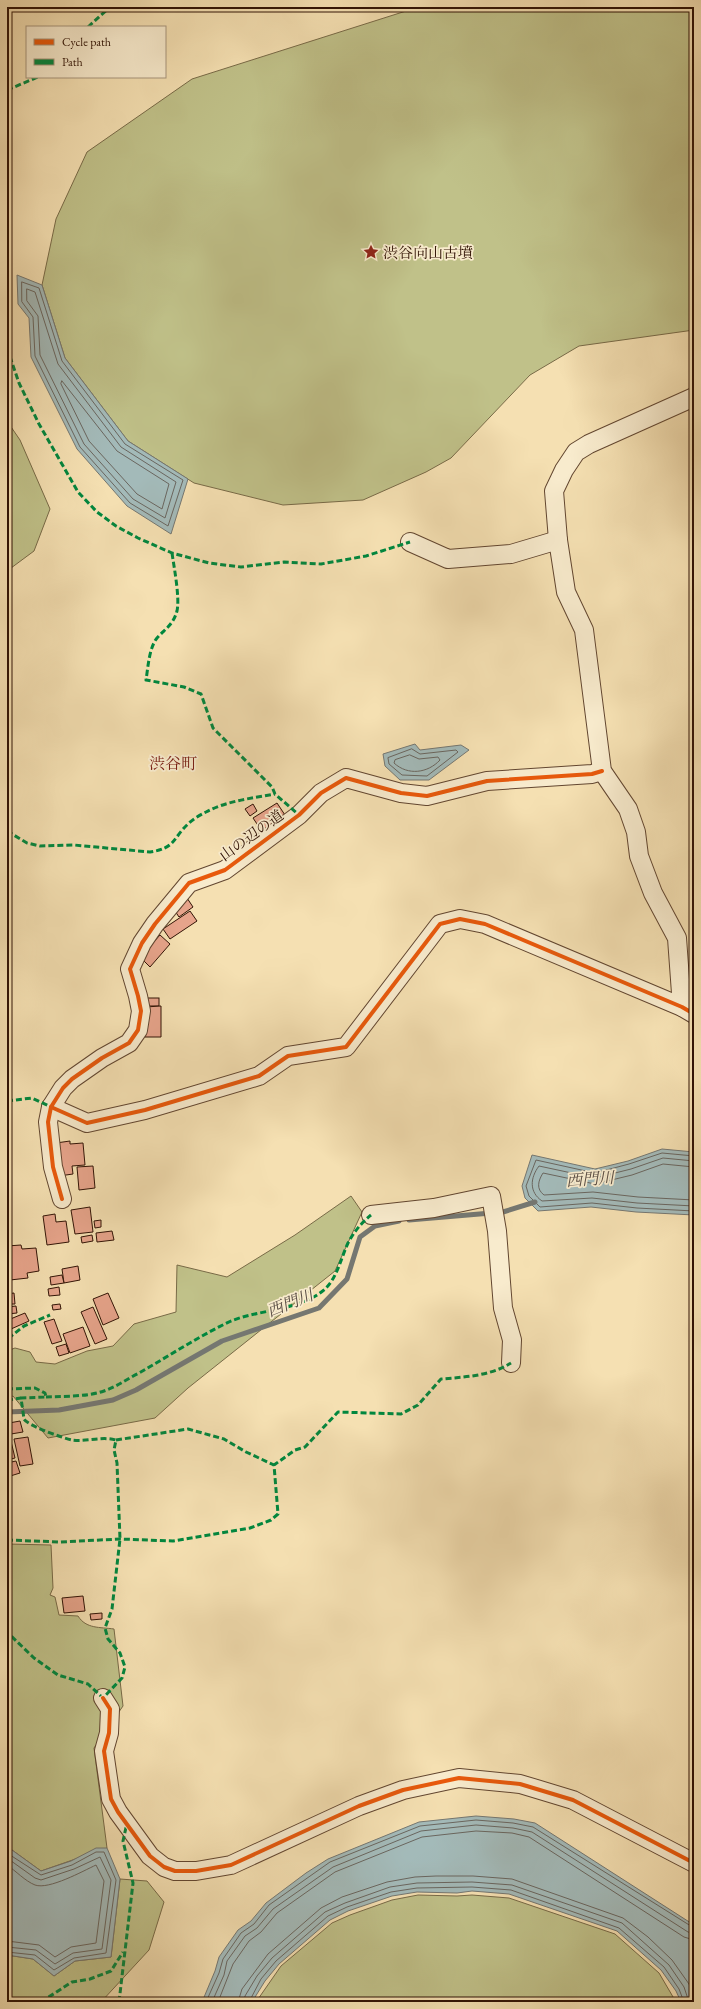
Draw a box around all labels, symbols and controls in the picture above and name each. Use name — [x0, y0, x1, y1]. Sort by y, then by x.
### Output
legend — [26, 26, 166, 78]
text: Cycle path — [62, 34, 111, 50]
text: Path — [62, 54, 83, 70]
place icon: 渋谷向山古墳 — [362, 243, 380, 261]
place label: 渋谷向山古墳 — [383, 243, 473, 262]
district label: 渋谷町 — [149, 753, 197, 774]
street label: 山の辺の道 — [215, 805, 287, 865]
water label: 西門川 — [565, 1167, 617, 1191]
water label: 西門川 — [264, 1284, 318, 1322]

